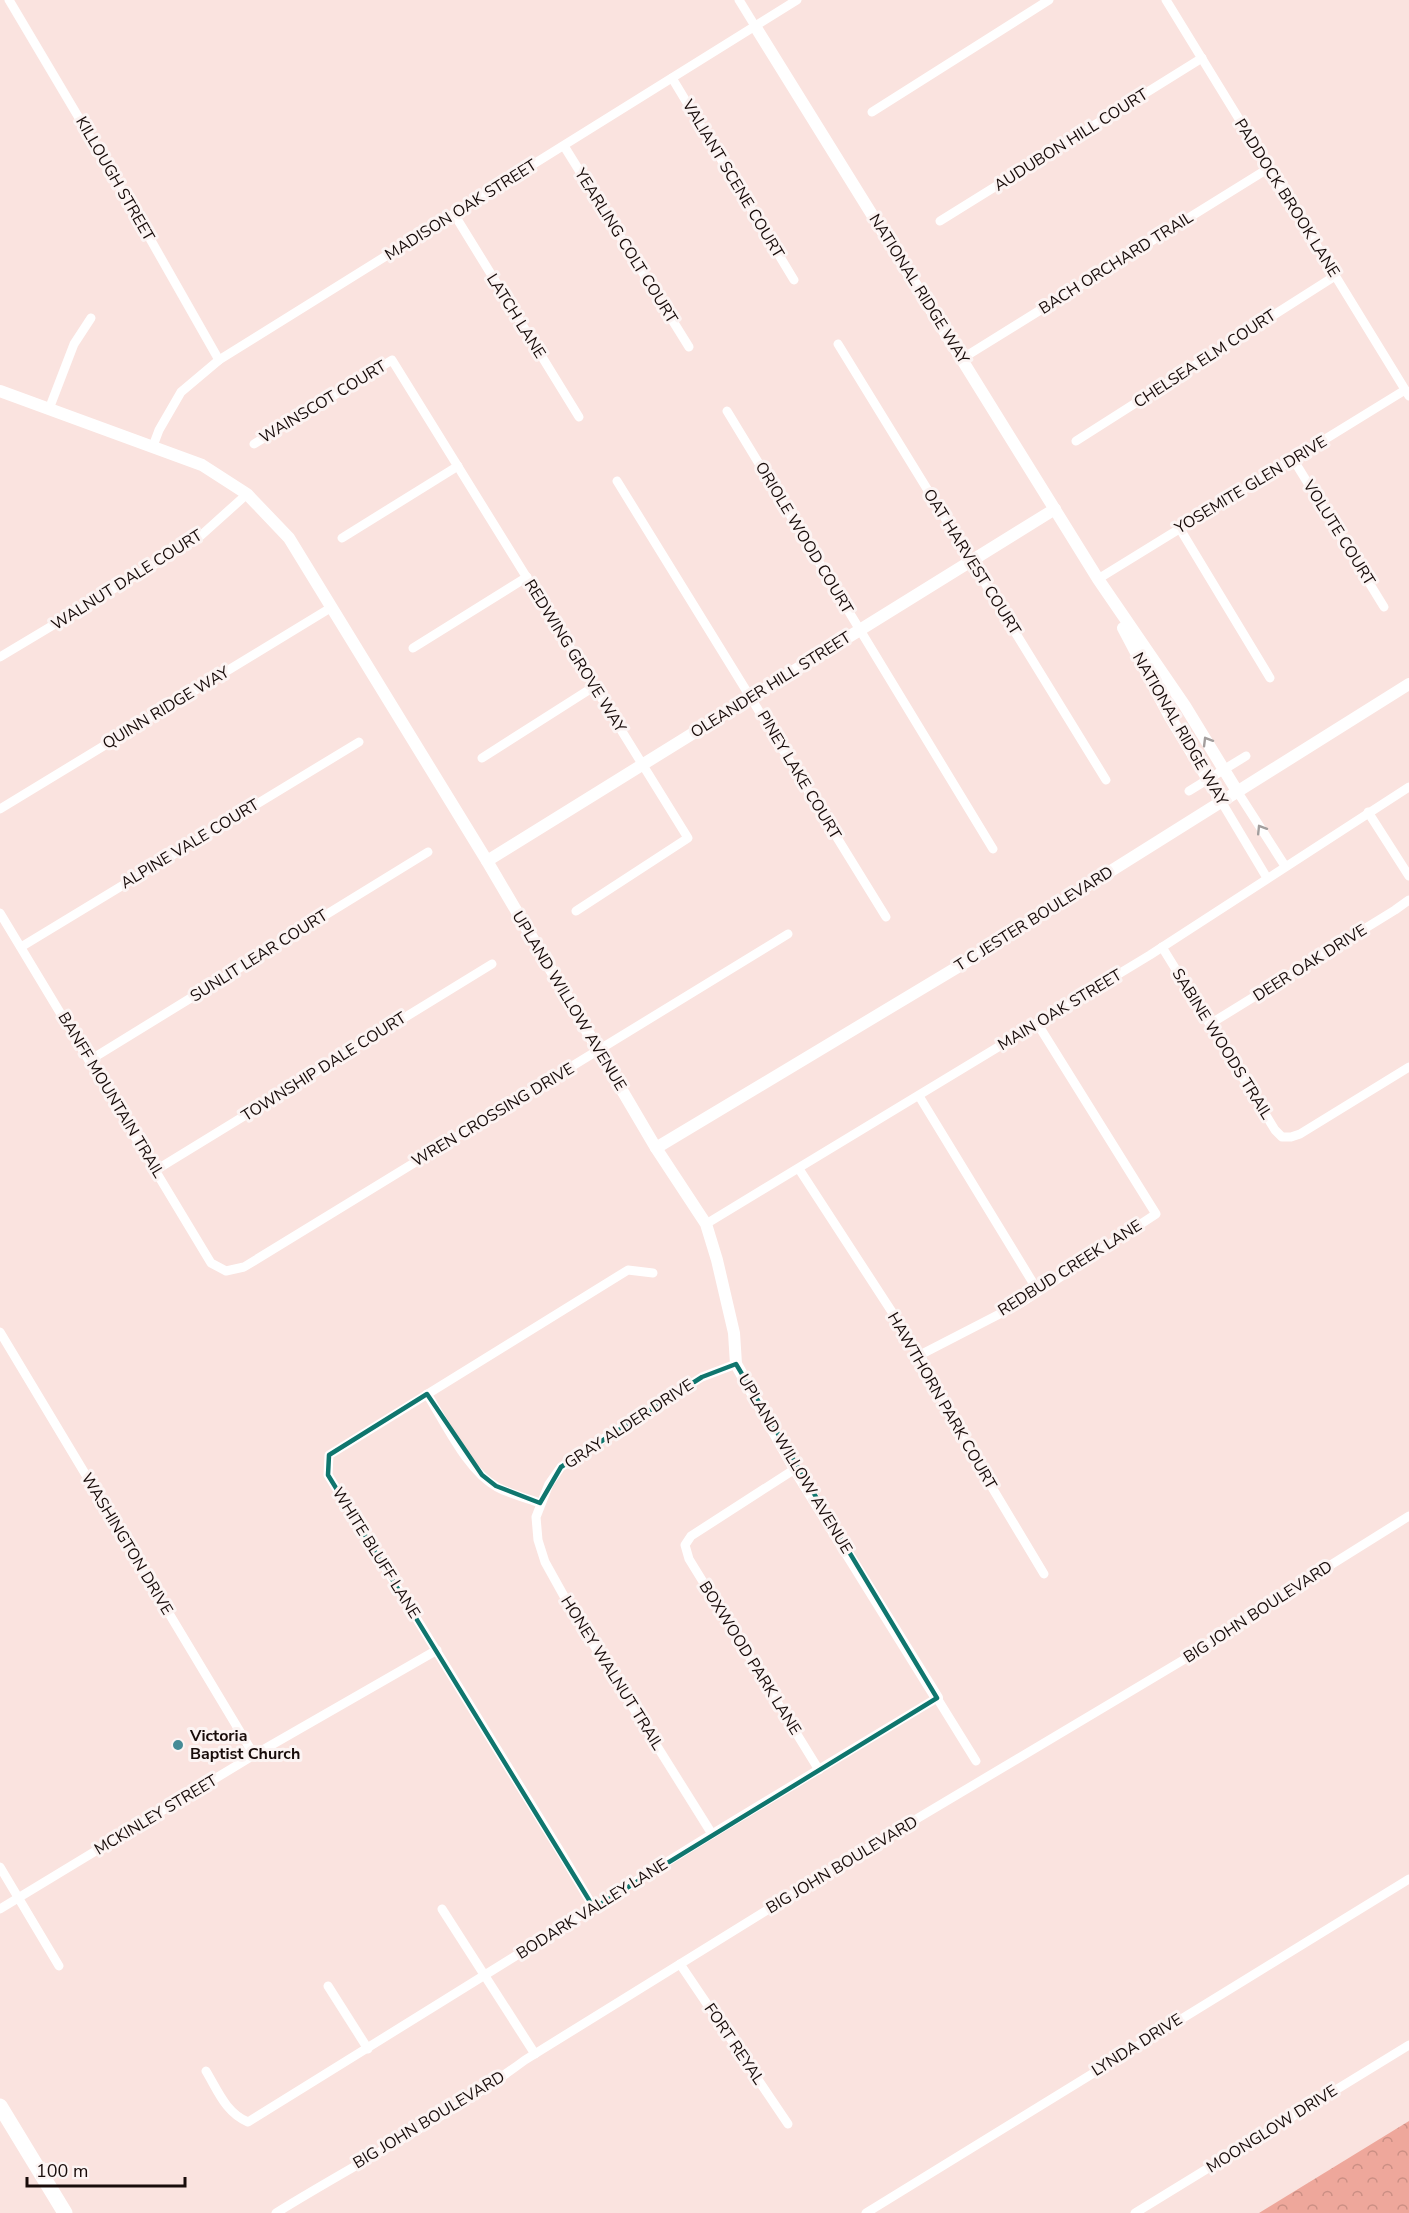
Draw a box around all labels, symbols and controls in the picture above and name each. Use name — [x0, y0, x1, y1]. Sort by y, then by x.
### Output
street label: AUDUBON HILL COURT — [990, 83, 1153, 196]
street label: VALIANT SCENE COURT — [676, 95, 789, 263]
street label: KILLOUGH STREET — [70, 113, 160, 246]
street label: PADDOCK BROOK LANE — [1229, 115, 1345, 281]
street label: MADISON OAK STREET — [381, 154, 541, 266]
street label: YEARLING COLT COURT — [569, 163, 683, 328]
street label: BACH ORCHARD TRAIL — [1035, 206, 1198, 319]
street label: NATIONAL RIDGE WAY — [864, 210, 974, 369]
street label: LATCH LANE — [481, 269, 551, 363]
street label: CHELSEA ELM COURT — [1130, 304, 1281, 413]
street label: WAINSCOT COURT — [255, 355, 391, 449]
street label: YOSEMITE GLEN DRIVE — [1170, 431, 1331, 540]
street label: ORIOLE WOOD COURT — [750, 458, 858, 618]
street label: VOLUTE COURT — [1297, 475, 1380, 590]
street label: OAT HARVEST COURT — [918, 485, 1026, 640]
street label: WALNUT DALE COURT — [47, 524, 207, 635]
street label: REDWING GROVE WAY — [519, 575, 631, 737]
street label: OLEANDER HILL STREET — [687, 626, 856, 743]
street label: NATIONAL RIDGE WAY — [1127, 648, 1233, 810]
street label: QUINN RIDGE WAY — [98, 661, 234, 755]
street label: PINEY LAKE COURT — [752, 706, 846, 844]
one-way arrow — [1202, 737, 1214, 747]
street label: ALPINE VALE COURT — [117, 794, 264, 894]
one-way arrow — [1258, 824, 1269, 835]
street label: T C JESTER BOULEVARD — [950, 861, 1118, 977]
street label: SUNLIT LEAR COURT — [186, 904, 332, 1007]
street label: UPLAND WILLOW AVENUE — [507, 907, 631, 1095]
street label: DEER OAK DRIVE — [1249, 919, 1371, 1007]
street label: MAIN OAK STREET — [994, 964, 1127, 1056]
street label: SABINE WOODS TRAIL — [1167, 964, 1278, 1124]
street label: TOWNSHIP DALE COURT — [237, 1007, 411, 1127]
street label: BANFF MOUNTAIN TRAIL — [53, 1008, 170, 1182]
street label: WREN CROSSING DRIVE — [408, 1058, 578, 1172]
street label: REDBUD CREEK LANE — [994, 1215, 1146, 1321]
street label: HAWTHORN PARK COURT — [882, 1308, 1002, 1494]
street label: UPLAND WILLOW AVENUE — [733, 1370, 857, 1558]
street label: GRAY ALDER DRIVE — [560, 1374, 698, 1474]
street label: WASHINGTON DRIVE — [76, 1469, 178, 1619]
street label: WHITE BLUFF LANE — [327, 1483, 425, 1623]
street label: BIG JOHN BOULEVARD — [1179, 1556, 1337, 1668]
street label: BOXWOOD PARK LANE — [694, 1577, 806, 1739]
street label: HONEY WALNUT TRAIL — [555, 1592, 669, 1755]
place label: Victoria Baptist Church — [189, 1725, 300, 1765]
marker: Victoria Baptist Church — [171, 1738, 185, 1752]
street label: MCKINLEY STREET — [90, 1769, 222, 1860]
street label: BIG JOHN BOULEVARD — [762, 1811, 922, 1919]
street label: BODARK VALLEY LANE — [512, 1853, 672, 1965]
street label: FORT REYAL — [699, 1999, 769, 2089]
street label: LYNDA DRIVE — [1088, 2008, 1186, 2082]
street label: BIG JOHN BOULEVARD — [349, 2066, 509, 2174]
street label: MOONGLOW DRIVE — [1202, 2080, 1342, 2178]
scale bar — [27, 2150, 184, 2188]
text: 100 m — [36, 2159, 88, 2183]

